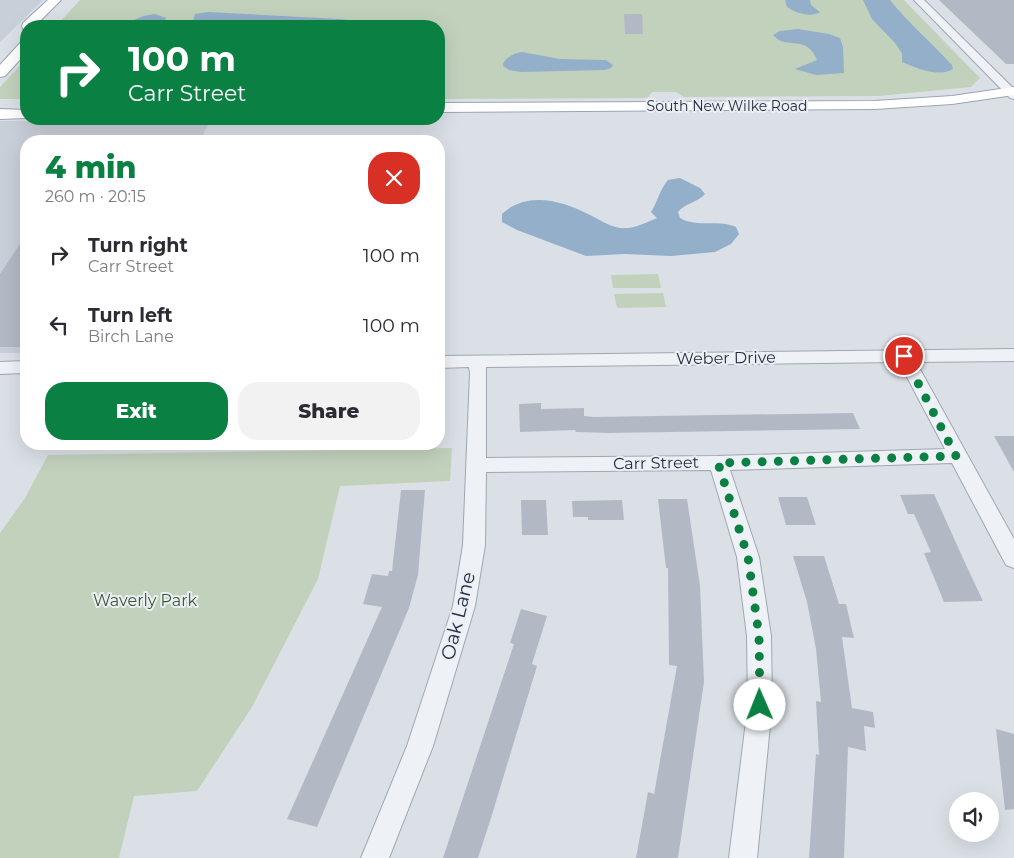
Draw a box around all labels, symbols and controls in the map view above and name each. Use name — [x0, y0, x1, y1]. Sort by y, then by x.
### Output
text: 100 m — [128, 37, 236, 80]
icon: right — [45, 40, 110, 105]
text: Carr Street — [128, 80, 246, 107]
street label: South New Wilke Road — [647, 97, 807, 115]
text: 4 min — [45, 149, 136, 186]
button: close — [368, 152, 420, 204]
text: 260 m · 20:15 — [45, 187, 146, 206]
text: Turn right — [88, 234, 188, 257]
icon: right — [45, 241, 73, 269]
text: 100 m — [363, 244, 420, 267]
text: Carr Street — [88, 257, 174, 276]
text: Turn left — [88, 304, 173, 327]
icon: left — [45, 311, 73, 339]
text: 100 m — [363, 314, 420, 337]
text: Birch Lane — [88, 327, 174, 346]
pin — [883, 335, 925, 377]
icon: arrive — [890, 342, 918, 370]
street label: Weber Drive — [676, 348, 776, 368]
button: Exit — [45, 382, 228, 440]
button: Share — [238, 382, 420, 440]
street label: Carr Street — [613, 453, 700, 473]
street label: Oak Lane — [436, 569, 480, 663]
park label: Waverly Park — [93, 591, 198, 610]
position arrow — [733, 678, 785, 730]
map controls — [949, 792, 999, 842]
button: sound — [949, 792, 999, 842]

